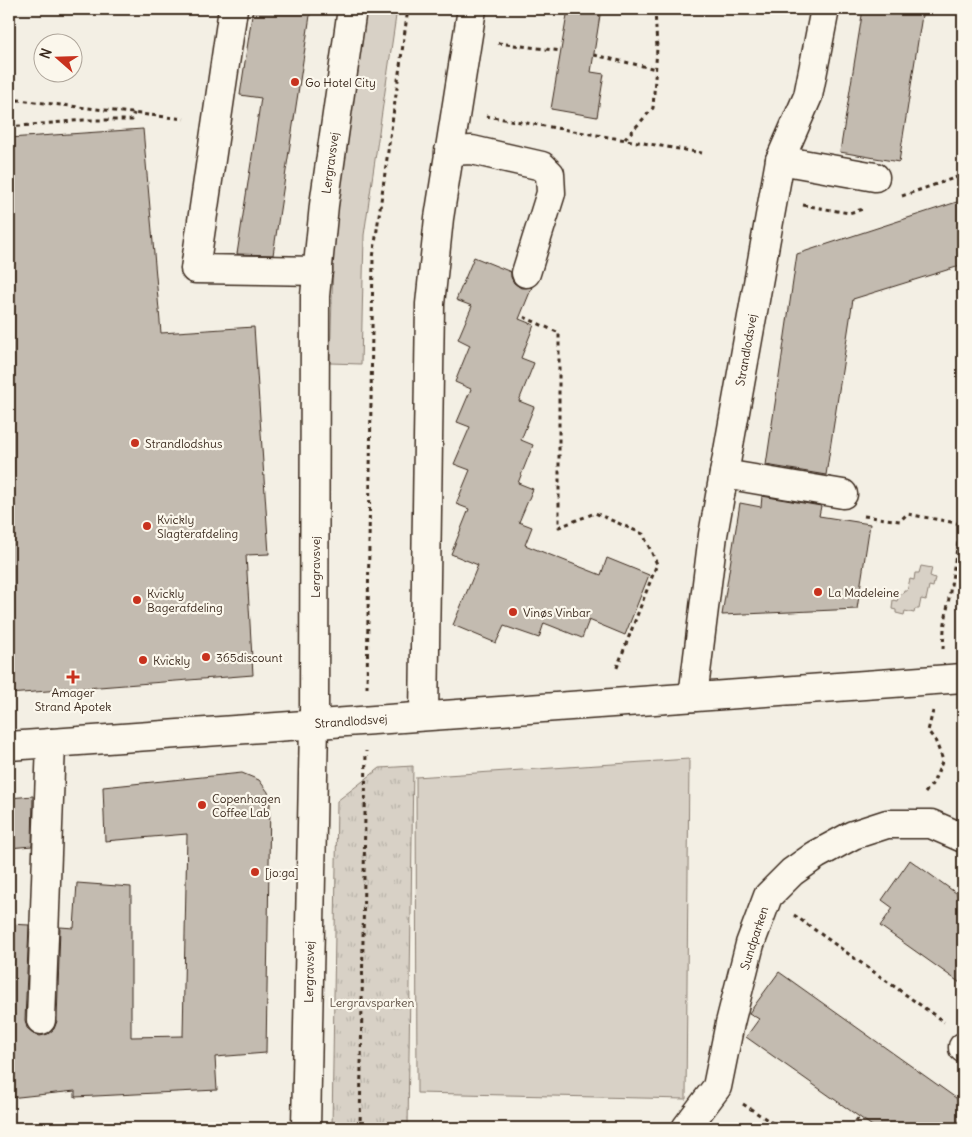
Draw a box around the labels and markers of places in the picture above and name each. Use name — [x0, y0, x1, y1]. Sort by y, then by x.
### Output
place label: Go Hotel City — [305, 75, 376, 90]
marker: Go Hotel City — [289, 76, 301, 88]
place label: Strandlodshus — [145, 436, 222, 451]
marker: Strandlodshus — [129, 437, 141, 449]
place label: Kvickly Slagterafdeling — [157, 512, 238, 541]
marker: Kvickly Slagterafdeling — [141, 520, 153, 532]
place label: La Madeleine — [828, 585, 899, 600]
place label: Kvickly Bagerafdeling — [147, 586, 223, 615]
marker: La Madeleine — [812, 586, 824, 598]
marker: Kvickly Bagerafdeling — [131, 594, 143, 606]
place label: Vinøs Vinbar — [523, 605, 591, 620]
marker: Vinøs Vinbar — [507, 606, 519, 618]
place label: 365discount — [216, 650, 282, 665]
marker: 365discount — [200, 651, 212, 663]
place label: Kvickly — [153, 653, 190, 668]
marker: Kvickly — [137, 654, 149, 666]
marker: Amager Strand Apotek — [67, 671, 79, 683]
place label: Amager Strand Apotek — [35, 685, 111, 714]
place label: Copenhagen Coffee Lab — [212, 791, 281, 820]
marker: Copenhagen Coffee Lab — [196, 799, 208, 811]
place label: [jo:ga] — [265, 865, 299, 880]
marker: [jo:ga] — [249, 866, 261, 878]

